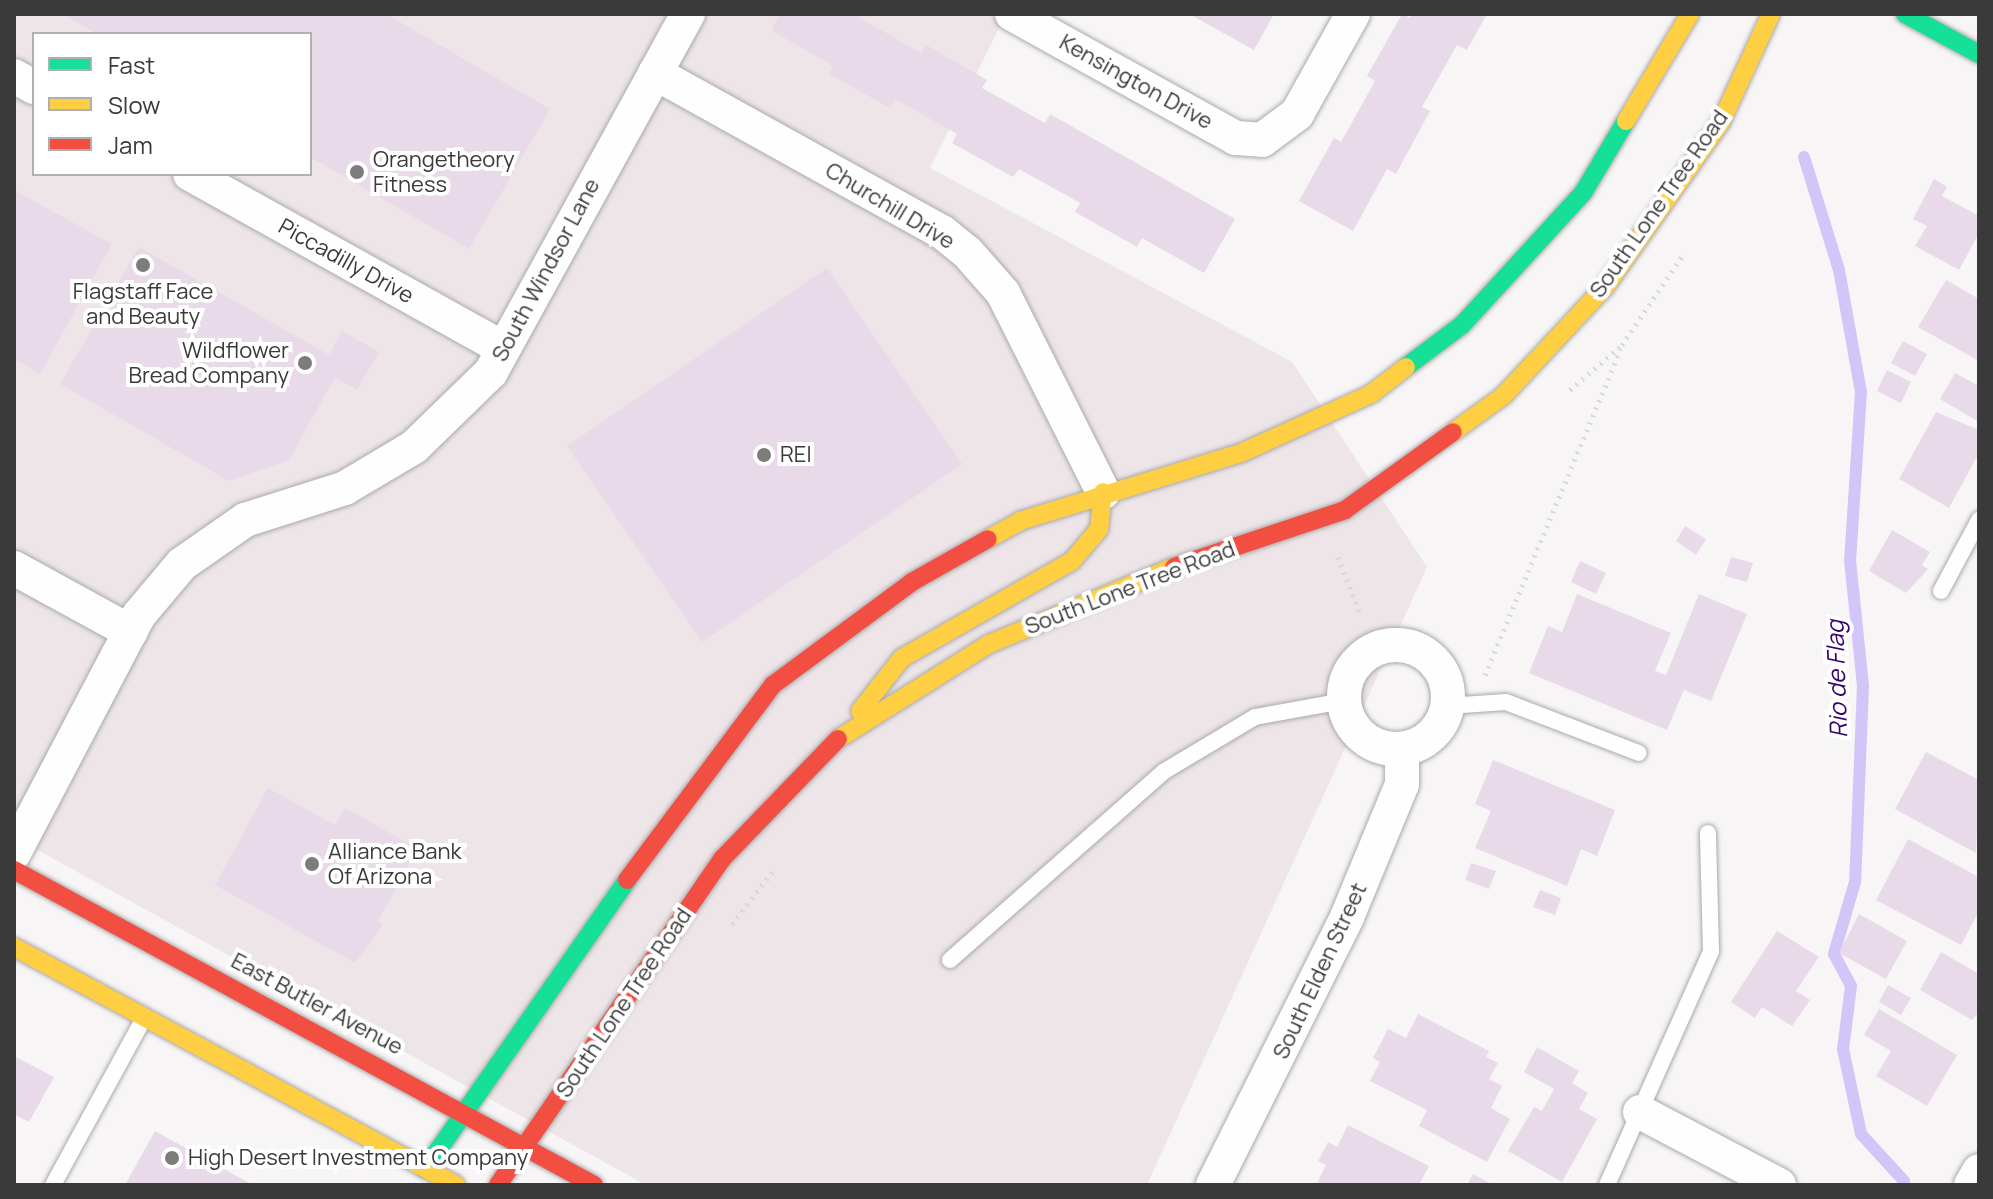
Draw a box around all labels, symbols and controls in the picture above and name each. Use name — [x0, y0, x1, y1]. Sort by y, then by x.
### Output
street label: Kensington Drive — [1055, 29, 1217, 135]
legend — [32, 32, 312, 176]
text: Fast — [108, 48, 155, 81]
text: Slow — [108, 88, 161, 121]
street label: South Lone Tree Road — [1584, 105, 1734, 303]
text: Jam — [108, 128, 153, 161]
place label: Orangetheory Fitness — [373, 146, 515, 198]
street label: Churchill Drive — [821, 157, 959, 255]
marker: Orangetheory Fitness — [348, 163, 366, 181]
street label: South Windsor Lane — [487, 174, 605, 366]
street label: Piccadilly Drive — [274, 213, 418, 309]
marker: Flagstaff Face and Beauty — [134, 256, 152, 274]
place label: Flagstaff Face and Beauty — [73, 278, 213, 330]
place label: Wildflower Bread Company — [129, 337, 289, 388]
marker: Wildflower Bread Company — [296, 354, 314, 372]
place label: REI — [780, 442, 812, 468]
marker: REI — [755, 446, 773, 464]
street label: South Lone Tree Road — [1021, 536, 1239, 640]
water label: Rio de Flag — [1820, 620, 1852, 738]
place label: Alliance Bank Of Arizona — [328, 838, 461, 890]
marker: Alliance Bank Of Arizona — [303, 855, 321, 873]
street label: South Elden Street — [1268, 879, 1372, 1063]
street label: South Lone Tree Road — [551, 903, 697, 1103]
street label: East Butler Avenue — [227, 948, 407, 1060]
place label: High Desert Investment Company — [188, 1145, 528, 1171]
marker: High Desert Investment Company — [163, 1149, 181, 1167]

